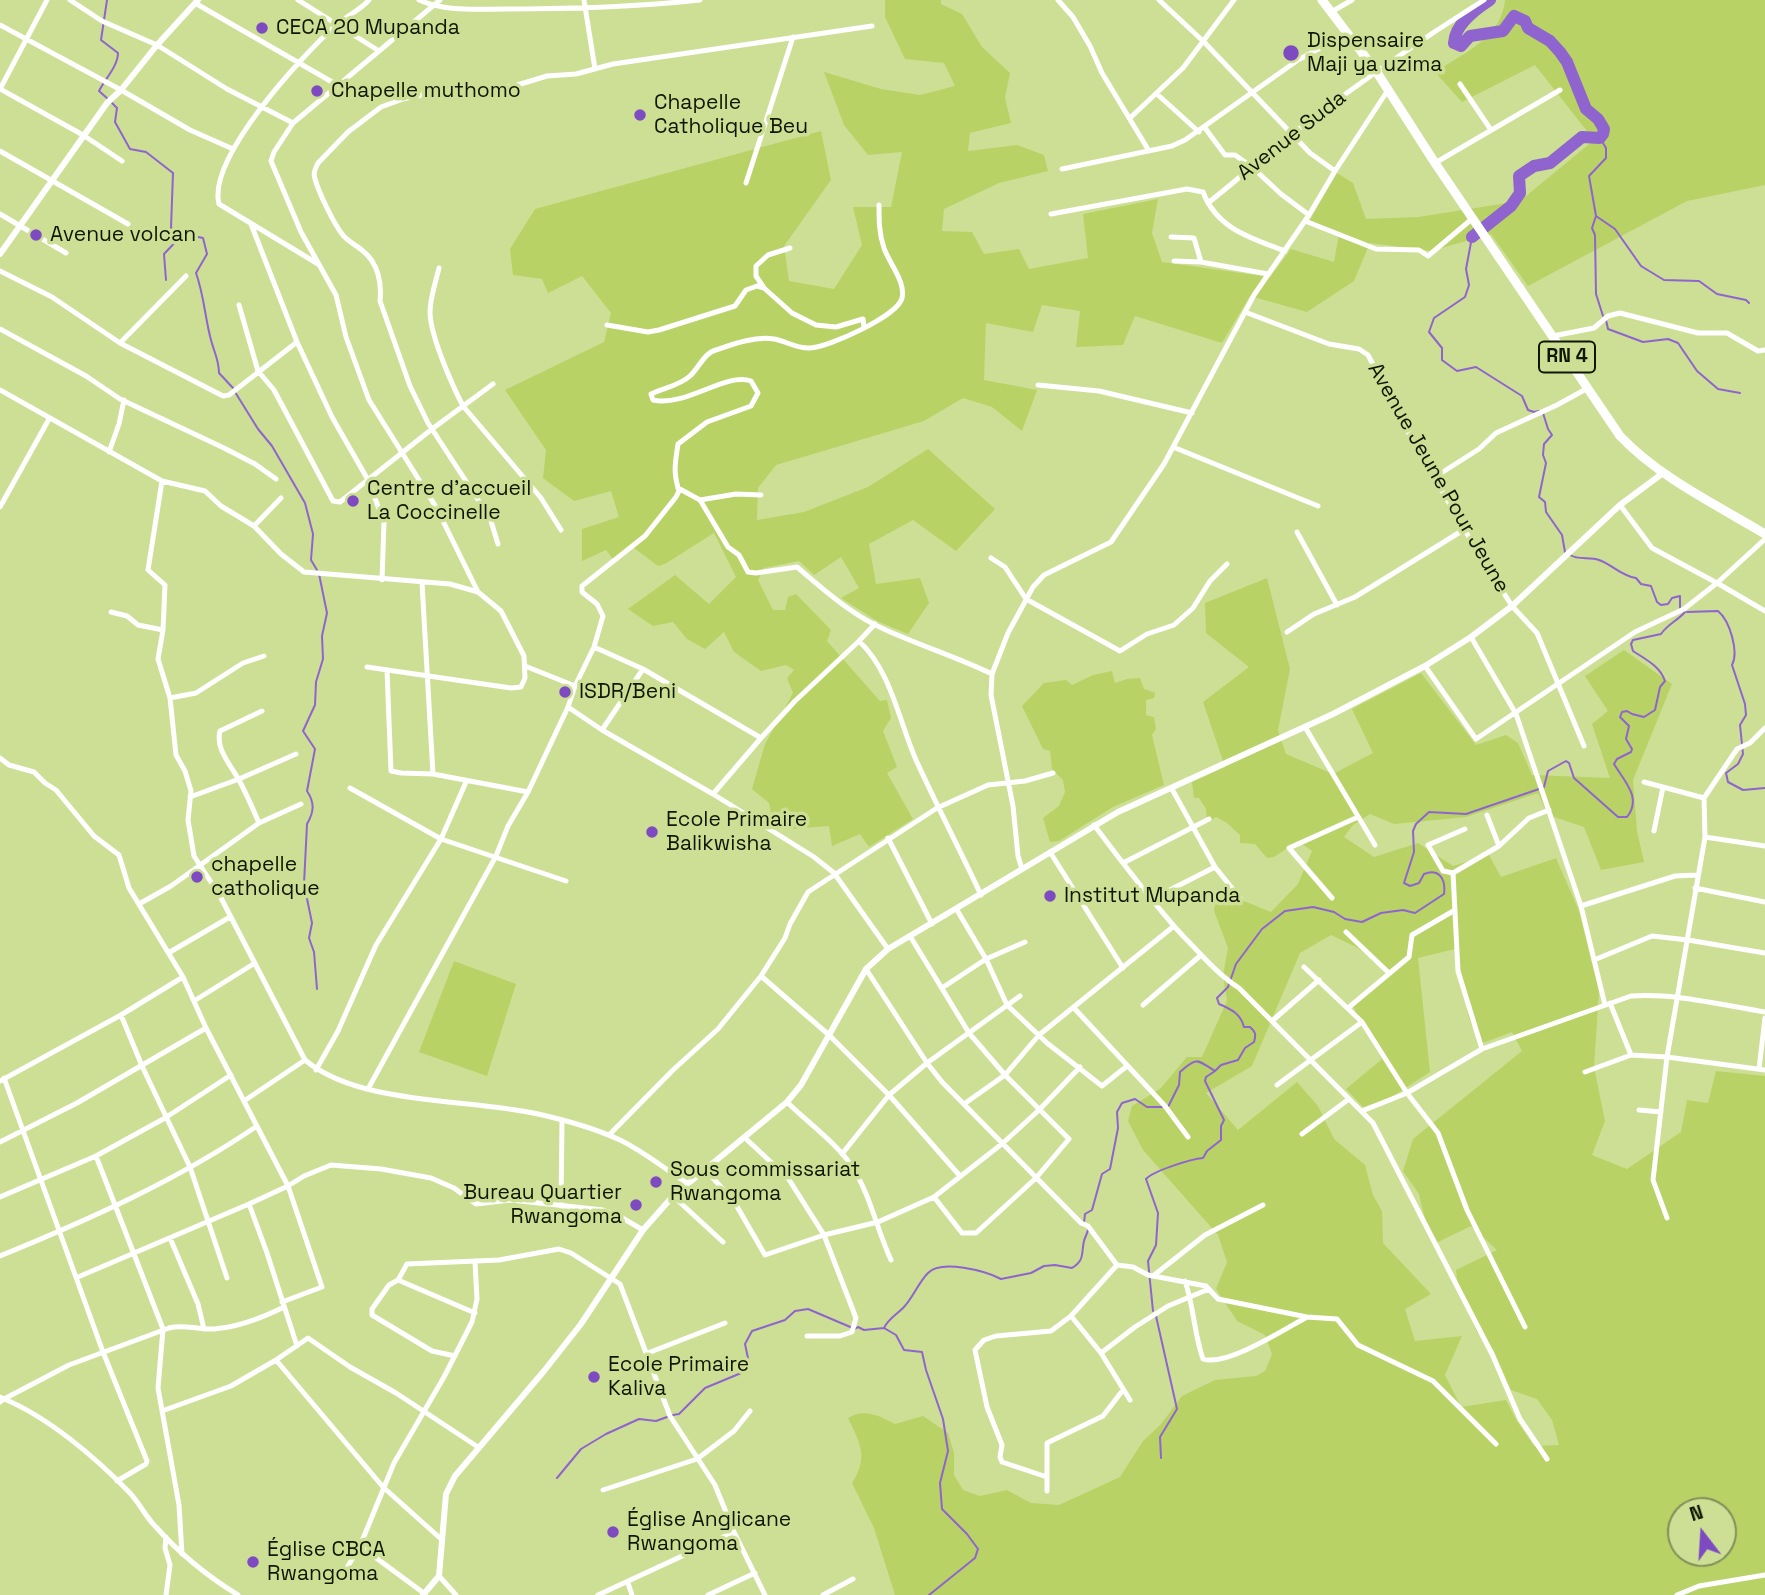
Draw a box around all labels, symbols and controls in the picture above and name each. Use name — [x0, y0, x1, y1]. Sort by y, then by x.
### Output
place label: CECA 20 Mupanda — [276, 15, 460, 41]
marker: CECA 20 Mupanda — [254, 20, 270, 36]
place label: Dispensaire Maji ya uzima — [1307, 28, 1442, 78]
marker: Dispensaire Maji ya uzima — [1281, 43, 1301, 63]
place label: Chapelle muthomo — [331, 78, 521, 104]
marker: Chapelle muthomo — [309, 83, 325, 99]
street label: Avenue Suda — [1233, 86, 1351, 186]
place label: Chapelle Catholique Beu — [654, 90, 808, 140]
marker: Chapelle Catholique Beu — [632, 107, 648, 123]
place label: Avenue volcan — [50, 222, 196, 248]
marker: Avenue volcan — [28, 227, 44, 243]
road number: RN 4 — [1539, 342, 1595, 372]
street label: Avenue Jeune Pour Jeune — [1362, 359, 1514, 597]
place label: Centre d'accueil La Coccinelle — [367, 476, 531, 526]
marker: Centre d'accueil La Coccinelle — [345, 493, 361, 509]
place label: ISDR/Beni — [579, 679, 676, 705]
marker: ISDR/Beni — [557, 684, 573, 700]
place label: Ecole Primaire Balikwisha — [666, 807, 807, 857]
marker: Ecole Primaire Balikwisha — [644, 824, 660, 840]
place label: chapelle catholique — [211, 852, 320, 902]
marker: chapelle catholique — [189, 869, 205, 885]
place label: Institut Mupanda — [1064, 883, 1240, 909]
marker: Institut Mupanda — [1042, 888, 1058, 904]
place label: Sous commissariat Rwangoma — [670, 1157, 860, 1207]
marker: Sous commissariat Rwangoma — [648, 1174, 664, 1190]
place label: Bureau Quartier Rwangoma — [463, 1180, 622, 1230]
marker: Bureau Quartier Rwangoma — [628, 1197, 644, 1213]
place label: Ecole Primaire Kaliva — [608, 1352, 749, 1402]
marker: Ecole Primaire Kaliva — [586, 1369, 602, 1385]
north arrow — [1667, 1497, 1737, 1567]
text: N — [1687, 1500, 1706, 1527]
place label: Église Anglicane Rwangoma — [627, 1507, 791, 1557]
marker: Église Anglicane Rwangoma — [605, 1524, 621, 1540]
place label: Église CBCA Rwangoma — [267, 1537, 385, 1587]
marker: Église CBCA Rwangoma — [245, 1554, 261, 1570]

